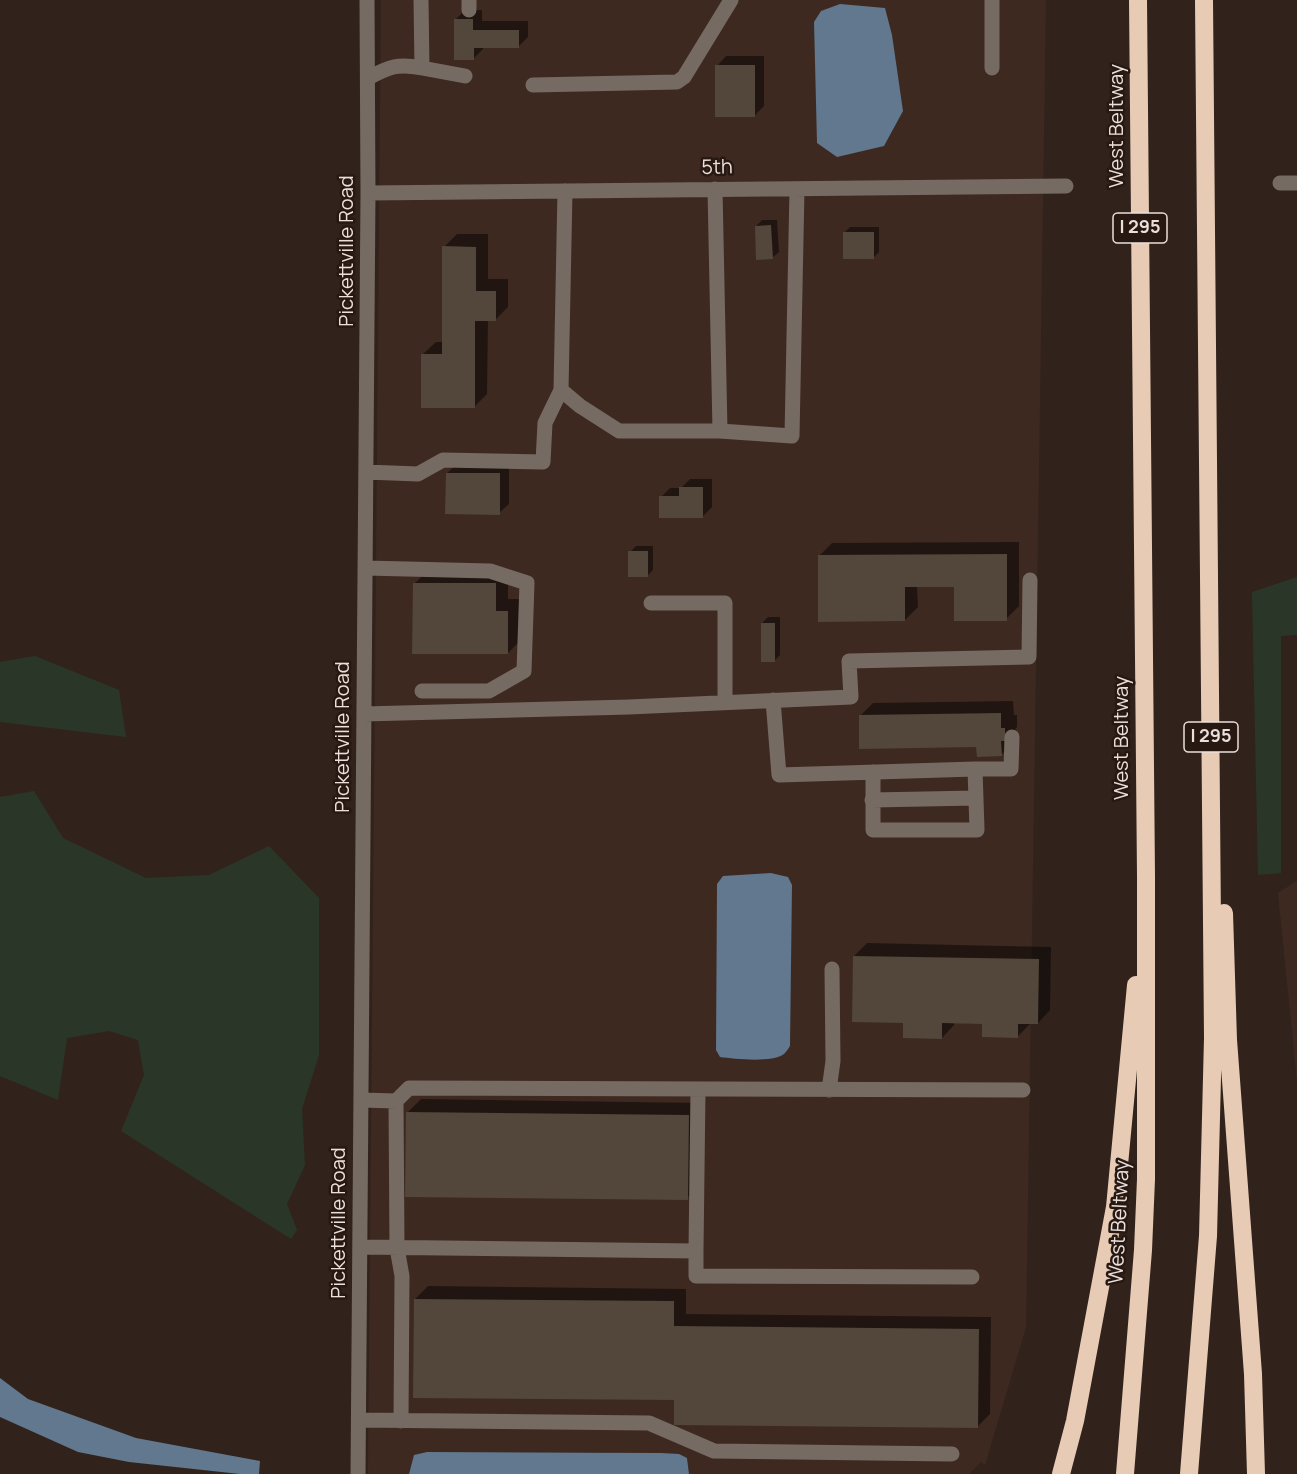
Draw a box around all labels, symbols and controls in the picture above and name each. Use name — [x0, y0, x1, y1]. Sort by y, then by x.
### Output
street label: West Beltway — [1105, 64, 1129, 188]
street label: 5th — [701, 156, 733, 180]
street label: Pickettville Road — [335, 175, 359, 327]
road number: I 295 — [1113, 213, 1167, 243]
street label: Pickettville Road — [331, 661, 355, 813]
street label: West Beltway — [1110, 676, 1134, 800]
road number: I 295 — [1184, 722, 1238, 752]
street label: Pickettville Road — [327, 1147, 351, 1299]
street label: West Beltway — [1105, 1159, 1135, 1285]

